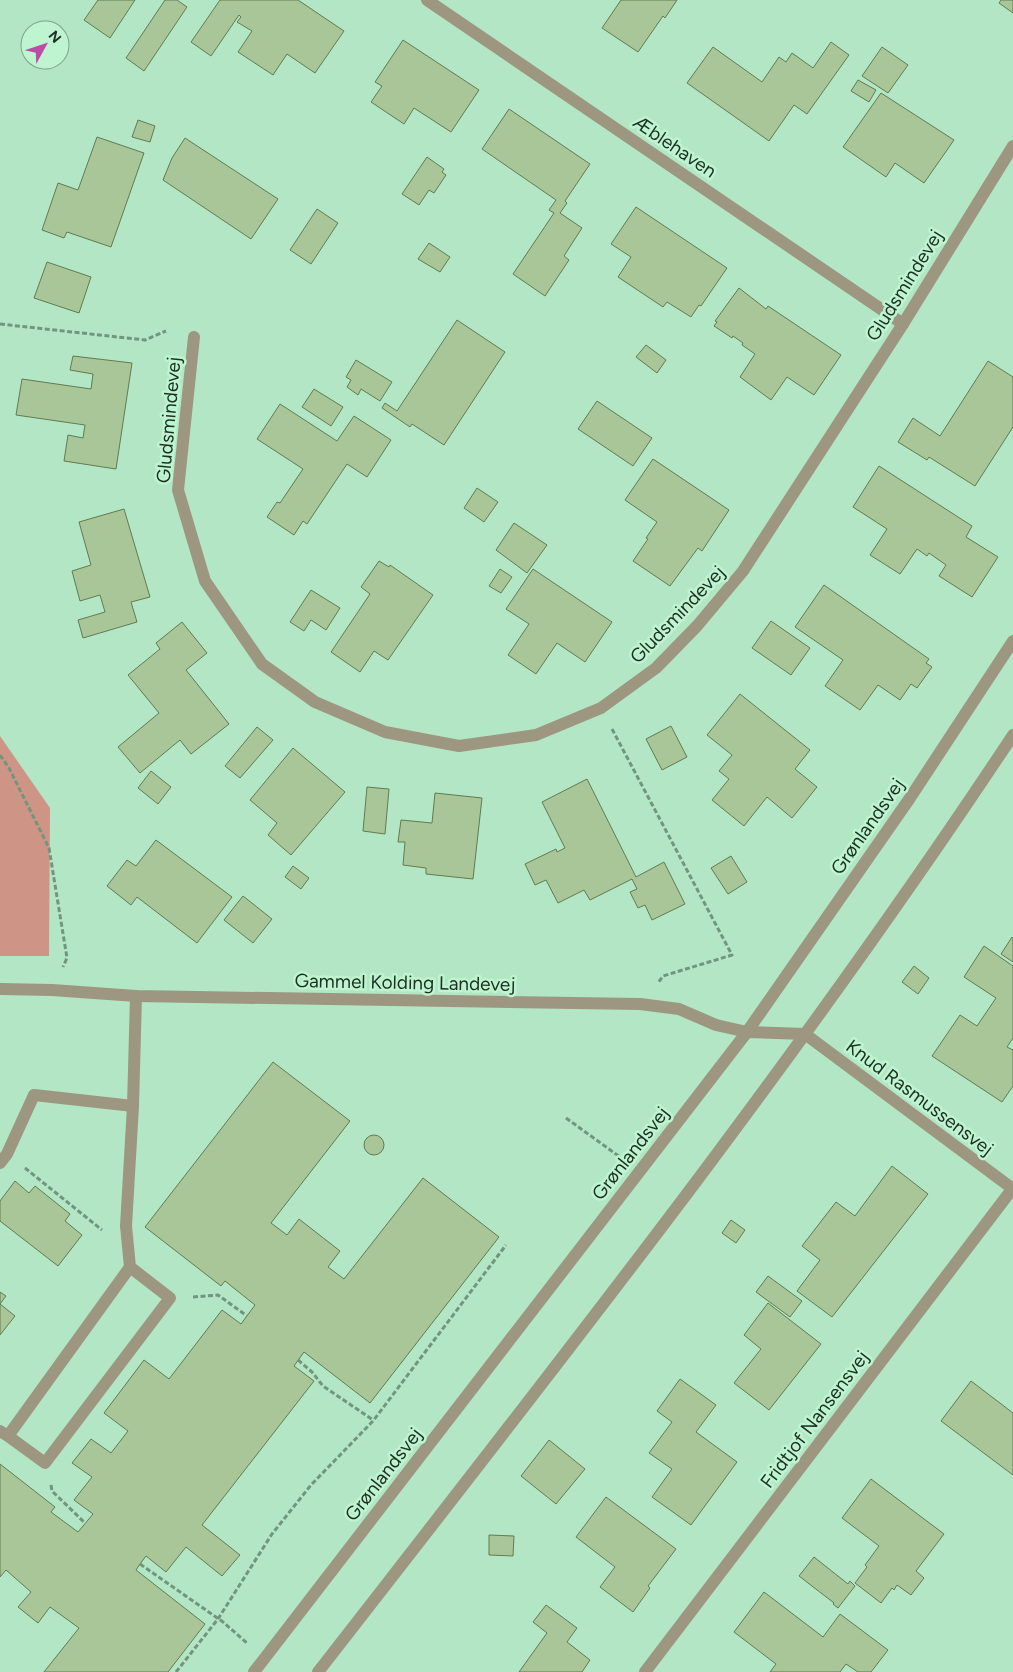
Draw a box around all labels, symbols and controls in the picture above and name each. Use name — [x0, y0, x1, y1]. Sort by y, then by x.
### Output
north arrow — [20, 20, 70, 70]
text: N — [45, 27, 65, 47]
street label: Æblehaven — [629, 110, 721, 183]
street label: Gludsmindevej — [861, 225, 948, 345]
street label: Gludsmindevej — [152, 356, 185, 484]
street label: Gludsmindevej — [625, 561, 730, 668]
street label: Grønlandsvej — [826, 774, 909, 879]
street label: Gammel Kolding Landevej — [294, 969, 516, 996]
street label: Knud Rasmussensvej — [842, 1035, 998, 1160]
street label: Grønlandsvej — [587, 1102, 674, 1205]
street label: Fridtjof Nansensvej — [755, 1346, 874, 1492]
street label: Grønlandsvej — [340, 1423, 427, 1526]

